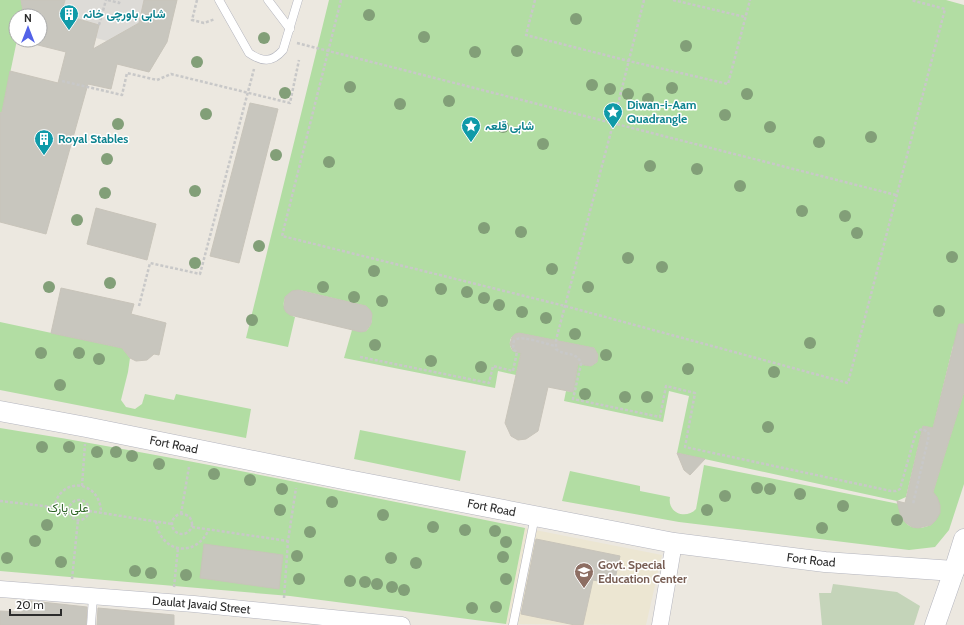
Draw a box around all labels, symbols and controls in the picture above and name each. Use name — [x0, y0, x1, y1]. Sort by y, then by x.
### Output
building icon: شاہی باورچی خانہ — [58, 3, 80, 31]
place label: شاہی باورچی خانہ — [83, 6, 166, 22]
north arrow — [8, 8, 48, 48]
text: N — [24, 11, 32, 25]
place label: Diwan-i-Aam Quadrangle — [627, 97, 697, 126]
place icon: Diwan-i-Aam Quadrangle — [602, 101, 624, 129]
place icon: شاہی قلعہ — [460, 115, 482, 143]
place label: شاہی قلعہ — [485, 118, 534, 134]
building icon: Royal Stables — [33, 128, 55, 156]
place label: Royal Stables — [58, 131, 128, 146]
street label: Fort Road — [148, 432, 199, 456]
street label: Fort Road — [466, 495, 517, 519]
park label: علی پارک — [48, 500, 88, 516]
street label: Fort Road — [786, 549, 836, 570]
place label: Govt. Special Education Center — [598, 557, 687, 586]
school or university icon: Govt. Special Education Center — [573, 561, 595, 589]
scale bar — [10, 591, 61, 617]
street label: Daulat Javaid Street — [152, 593, 251, 617]
text: 20 m — [16, 597, 44, 612]

